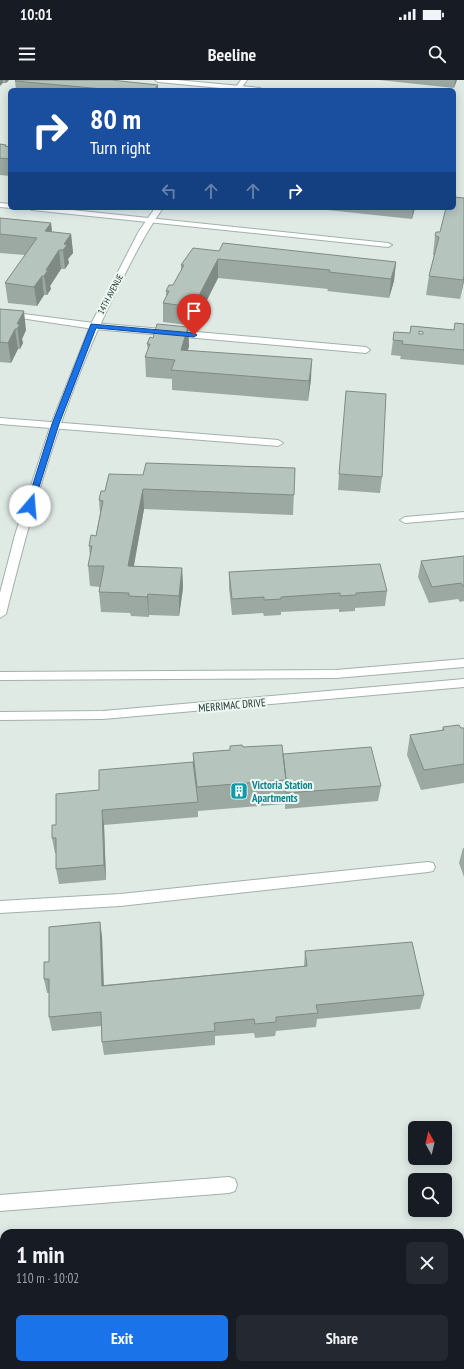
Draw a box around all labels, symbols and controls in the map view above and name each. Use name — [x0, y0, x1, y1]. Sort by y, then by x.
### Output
text: 10:01 — [20, 5, 52, 24]
icon: menu — [16, 43, 38, 65]
text: Beeline — [208, 43, 256, 66]
icon: search — [426, 43, 448, 65]
text: 80 m — [90, 100, 141, 137]
icon: right — [24, 104, 76, 156]
text: Turn right — [90, 136, 150, 159]
icon: left — [158, 180, 180, 202]
icon: ahead — [200, 180, 222, 202]
icon: ahead — [242, 180, 264, 202]
icon: right — [284, 180, 306, 202]
street label: 14TH AVENUE — [95, 272, 125, 316]
pin — [177, 294, 211, 335]
icon: arrive — [183, 300, 205, 322]
position arrow — [9, 485, 51, 527]
street label: MERRIMAC DRIVE — [198, 695, 266, 715]
place label: Victoria Station Apartments — [251, 778, 313, 805]
building icon: Victoria Station Apartments — [229, 781, 249, 801]
north arrow — [408, 1121, 452, 1165]
map controls — [408, 1121, 452, 1217]
button: search — [408, 1173, 452, 1217]
text: 1 min — [16, 1239, 64, 1270]
button: close — [406, 1242, 448, 1284]
text: 110 m · 10:02 — [16, 1270, 79, 1287]
button: Exit — [16, 1315, 228, 1361]
button: Share — [236, 1315, 448, 1361]

